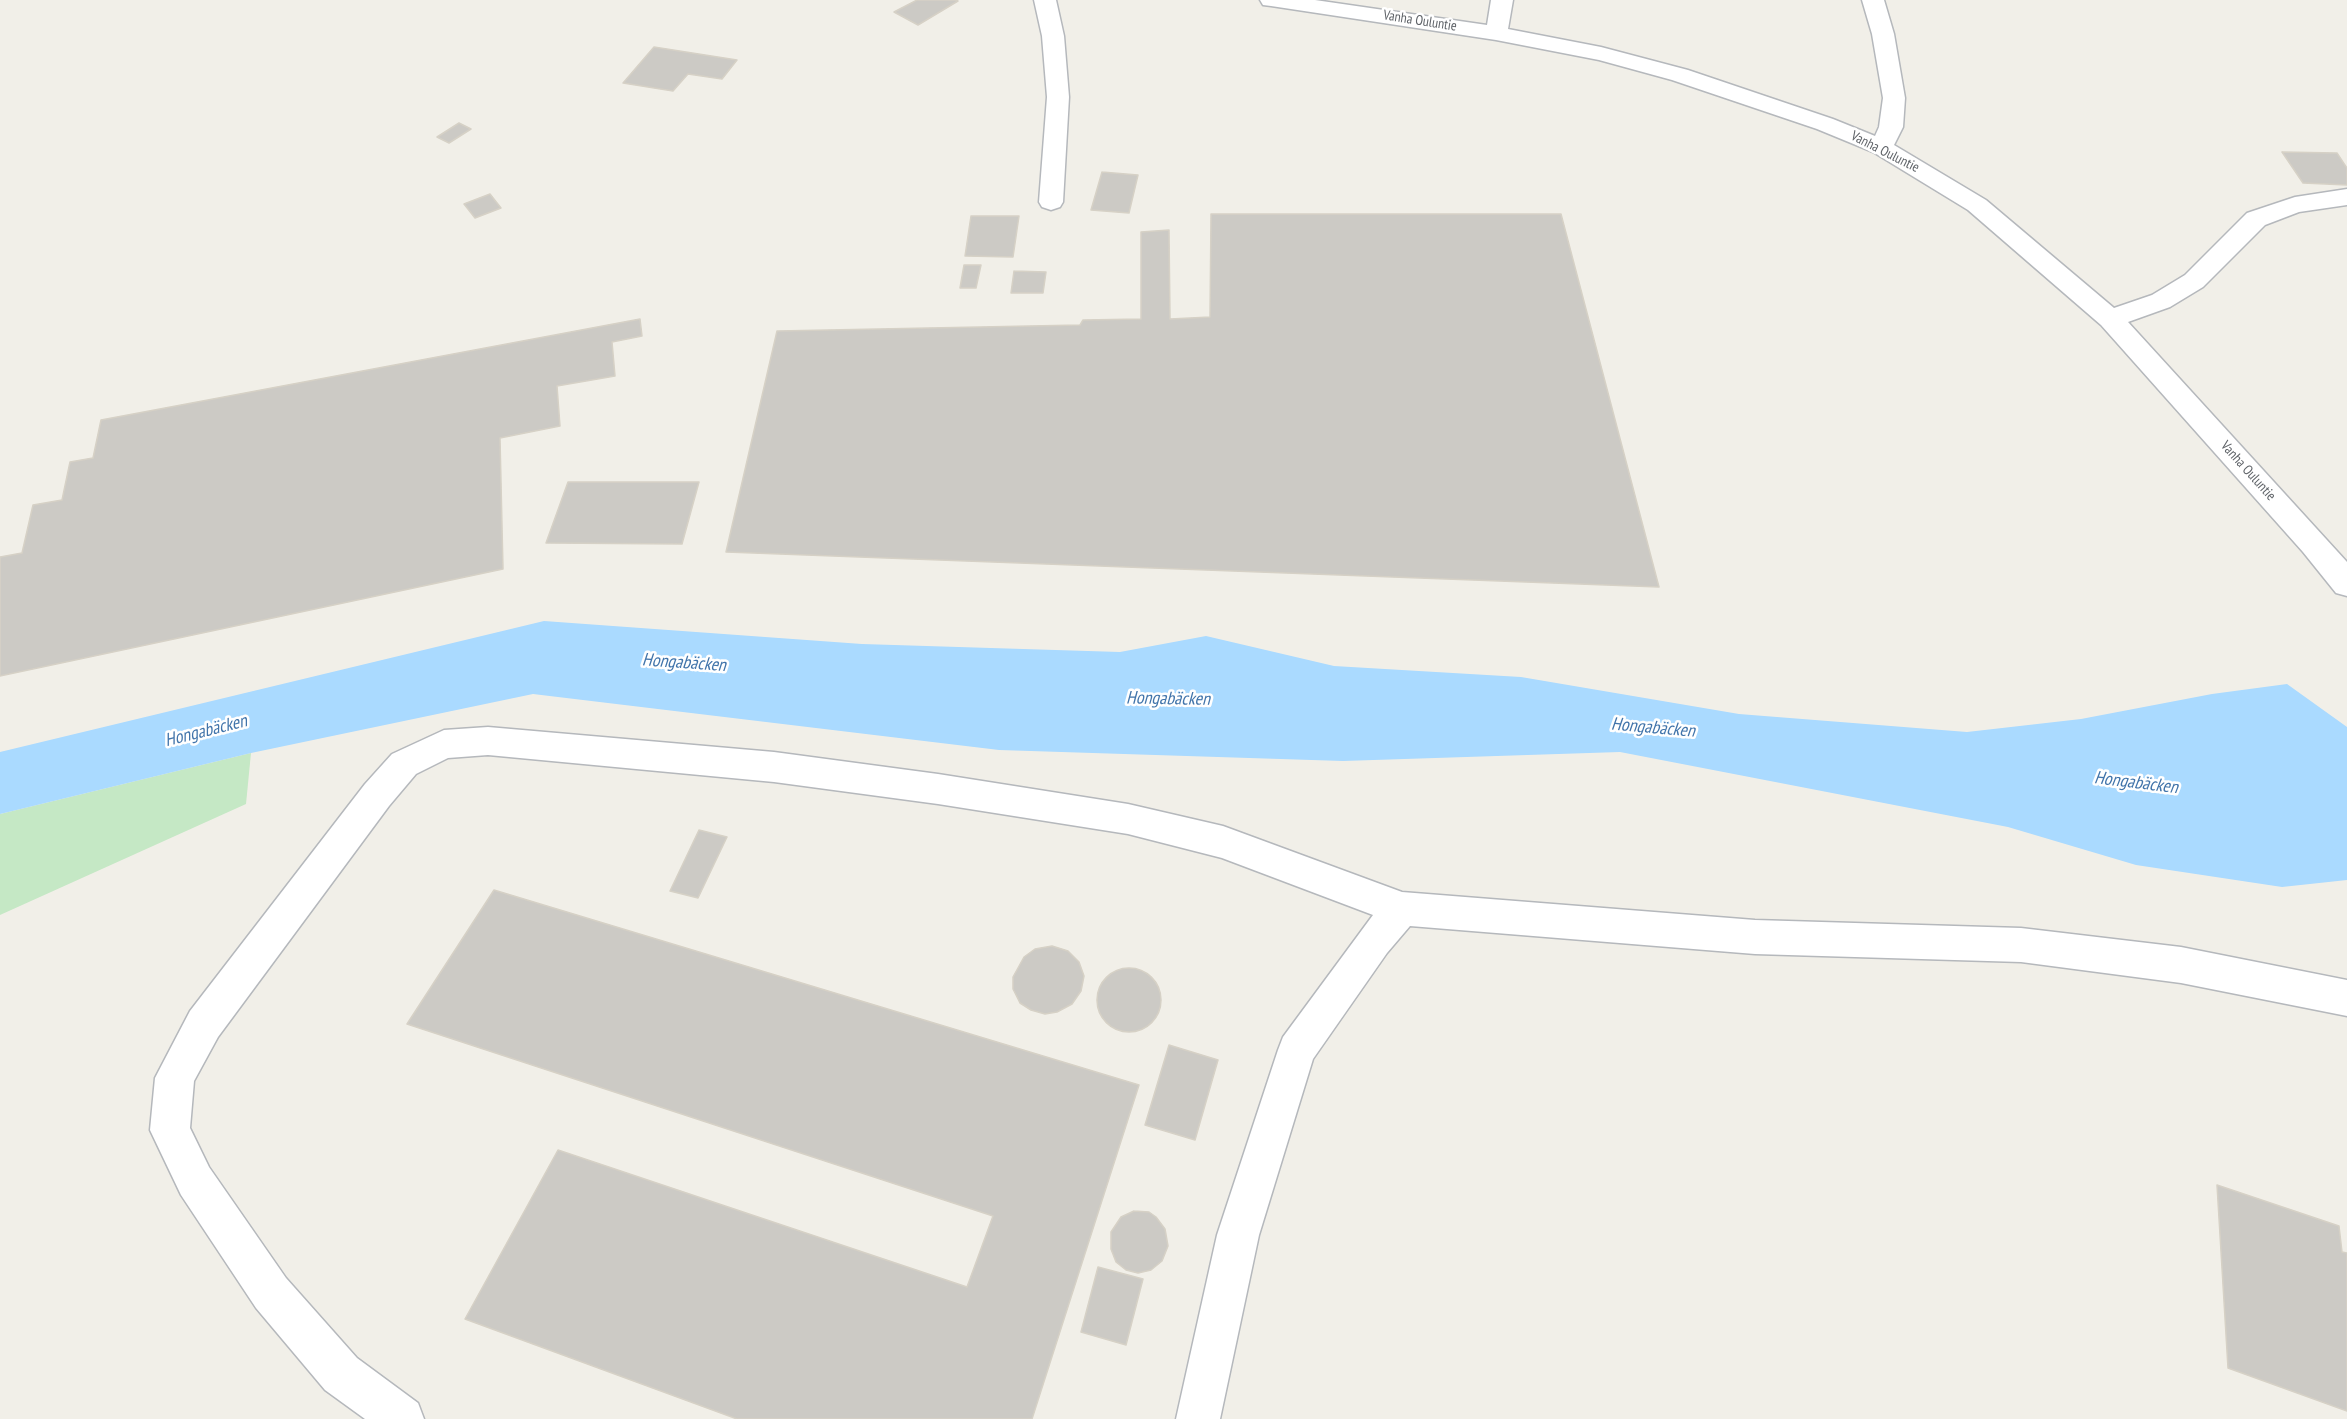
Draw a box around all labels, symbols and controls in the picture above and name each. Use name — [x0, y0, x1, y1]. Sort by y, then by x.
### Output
street label: Vanha Ouluntie — [1382, 7, 1458, 35]
street label: Vanha Ouluntie — [1848, 128, 1922, 176]
street label: Vanha Ouluntie — [2217, 438, 2279, 504]
water label: Hongabäcken — [641, 649, 727, 677]
water label: Hongabäcken — [1126, 687, 1210, 711]
water label: Hongabäcken — [163, 710, 249, 752]
water label: Hongabäcken — [1610, 714, 1696, 742]
water label: Hongabäcken — [2093, 767, 2179, 799]

